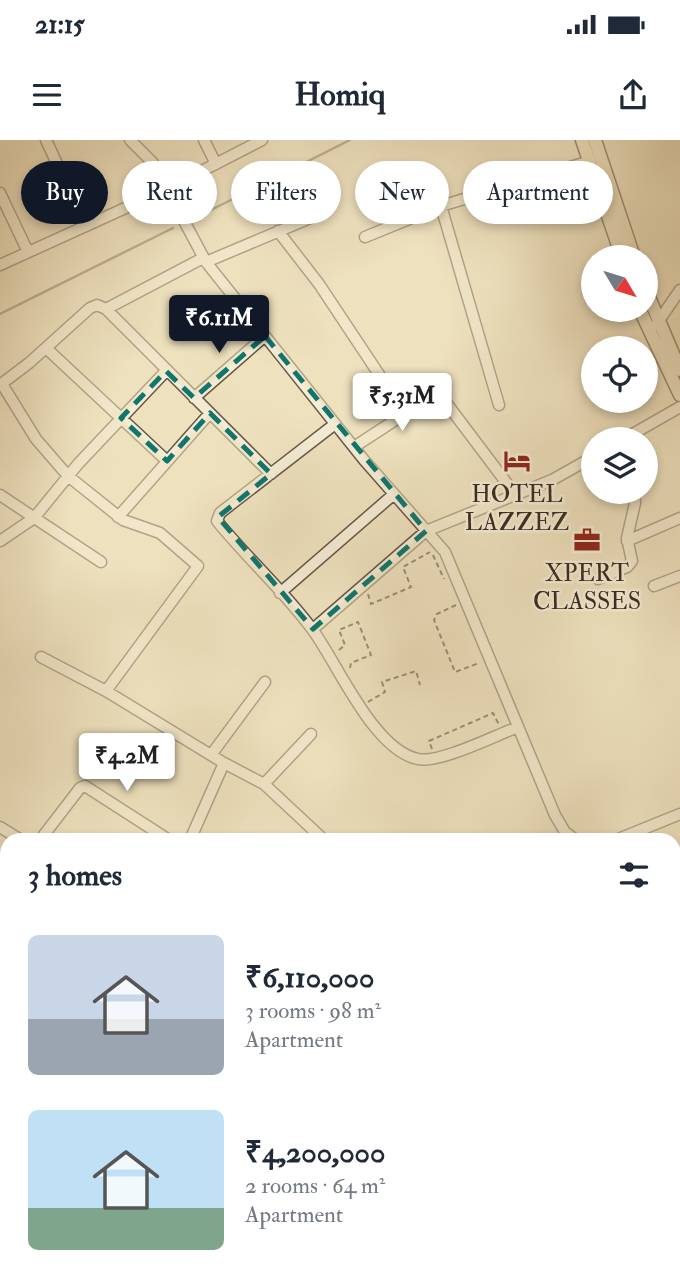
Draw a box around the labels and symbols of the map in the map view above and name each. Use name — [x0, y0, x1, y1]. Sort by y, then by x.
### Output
north arrow — [581, 245, 658, 322]
pin: ₹6.11M — [162, 296, 276, 355]
pin: ₹5.31M — [345, 373, 459, 433]
hotel icon: HOTEL LAZZEZ — [502, 446, 532, 476]
place label: HOTEL LAZZEZ — [465, 479, 569, 538]
office icon: XPERT CLASSES — [572, 525, 602, 555]
place label: XPERT CLASSES — [533, 558, 641, 617]
pin: ₹4.2M — [78, 734, 176, 793]

